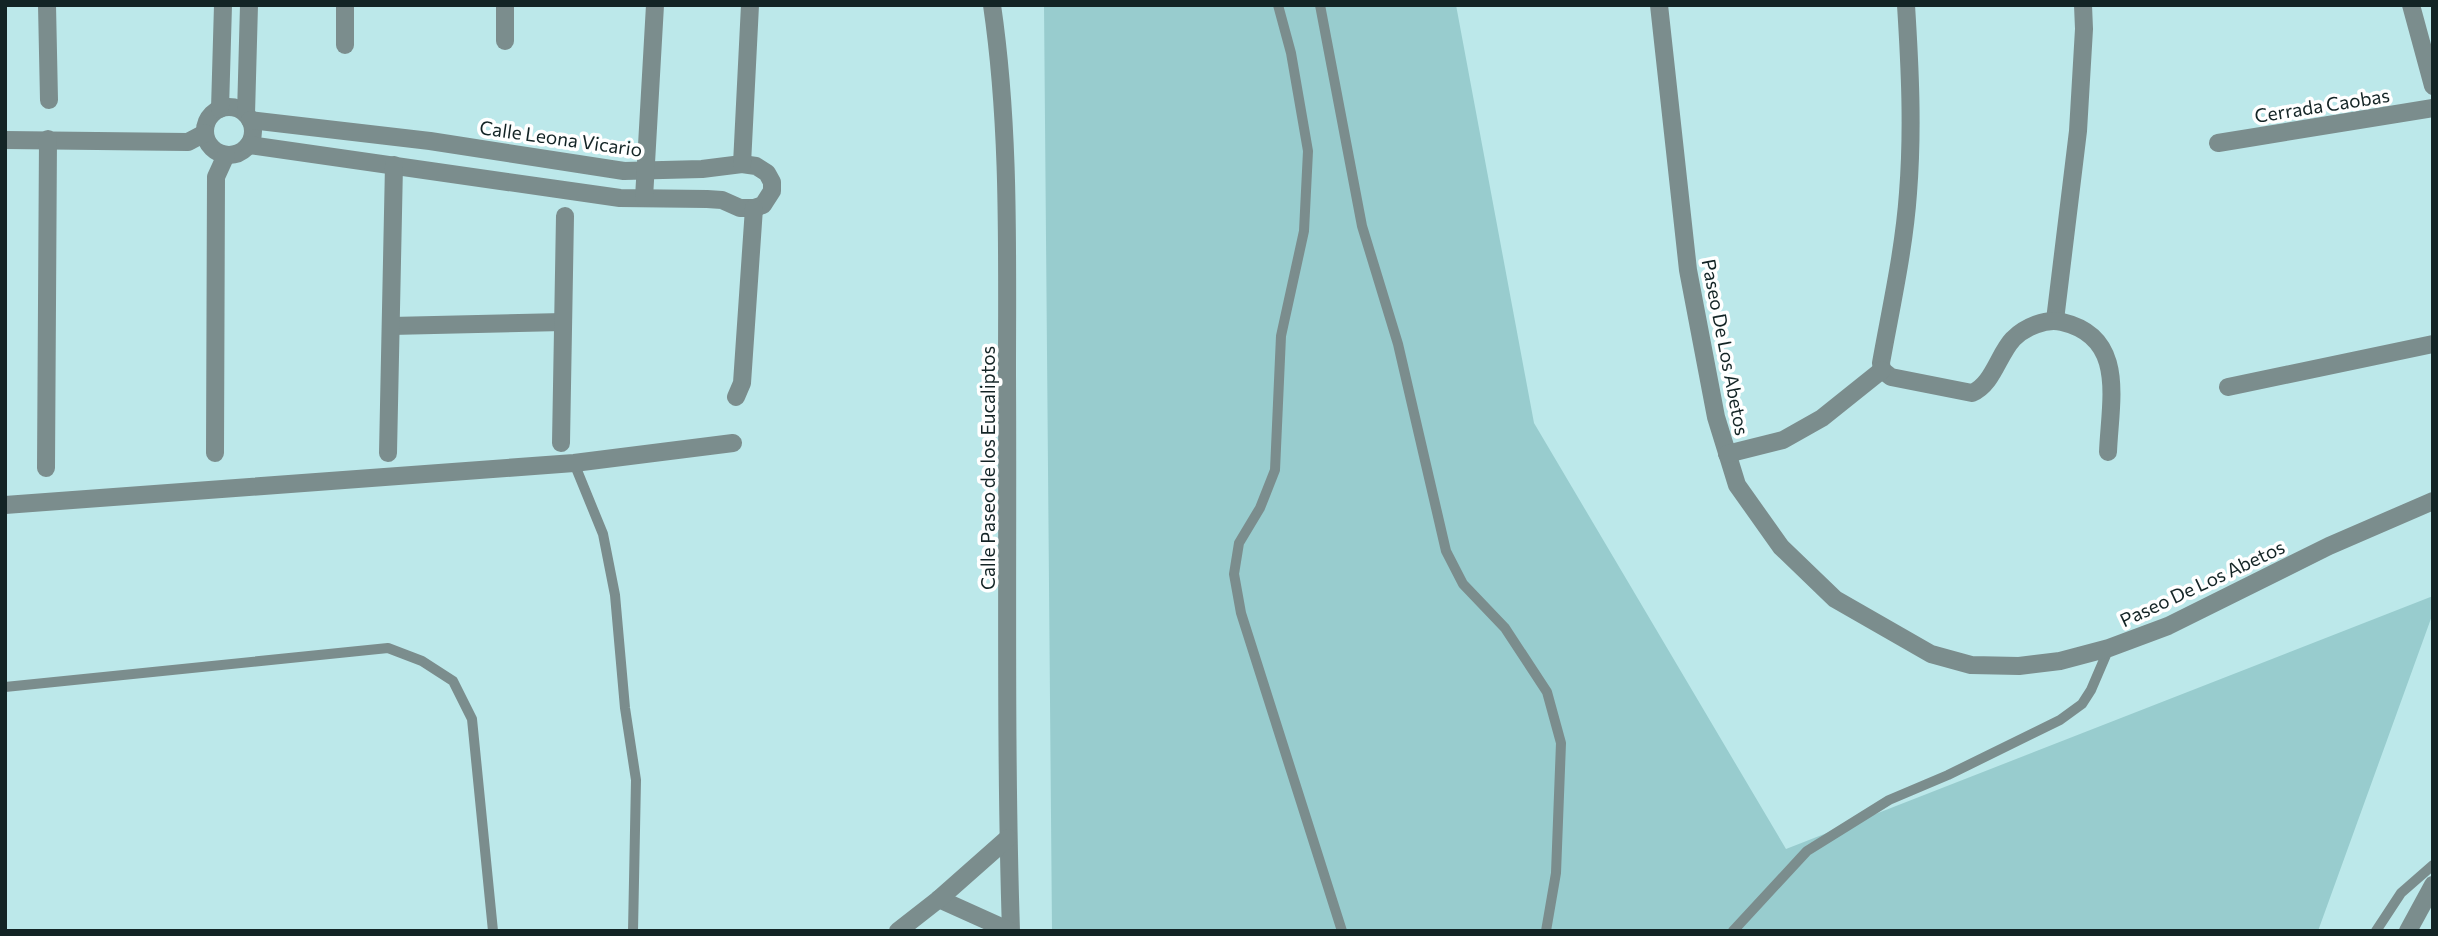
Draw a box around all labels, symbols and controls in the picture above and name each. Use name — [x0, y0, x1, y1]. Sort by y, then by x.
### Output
street label: Cerrada Caobas — [2253, 83, 2391, 127]
street label: Calle Leona Vicario — [478, 115, 644, 161]
street label: Paseo De Los Abetos — [1698, 257, 1754, 437]
street label: Calle Paseo de los Eucaliptos — [976, 346, 999, 590]
street label: Paseo De Los Abetos — [2116, 535, 2288, 631]

